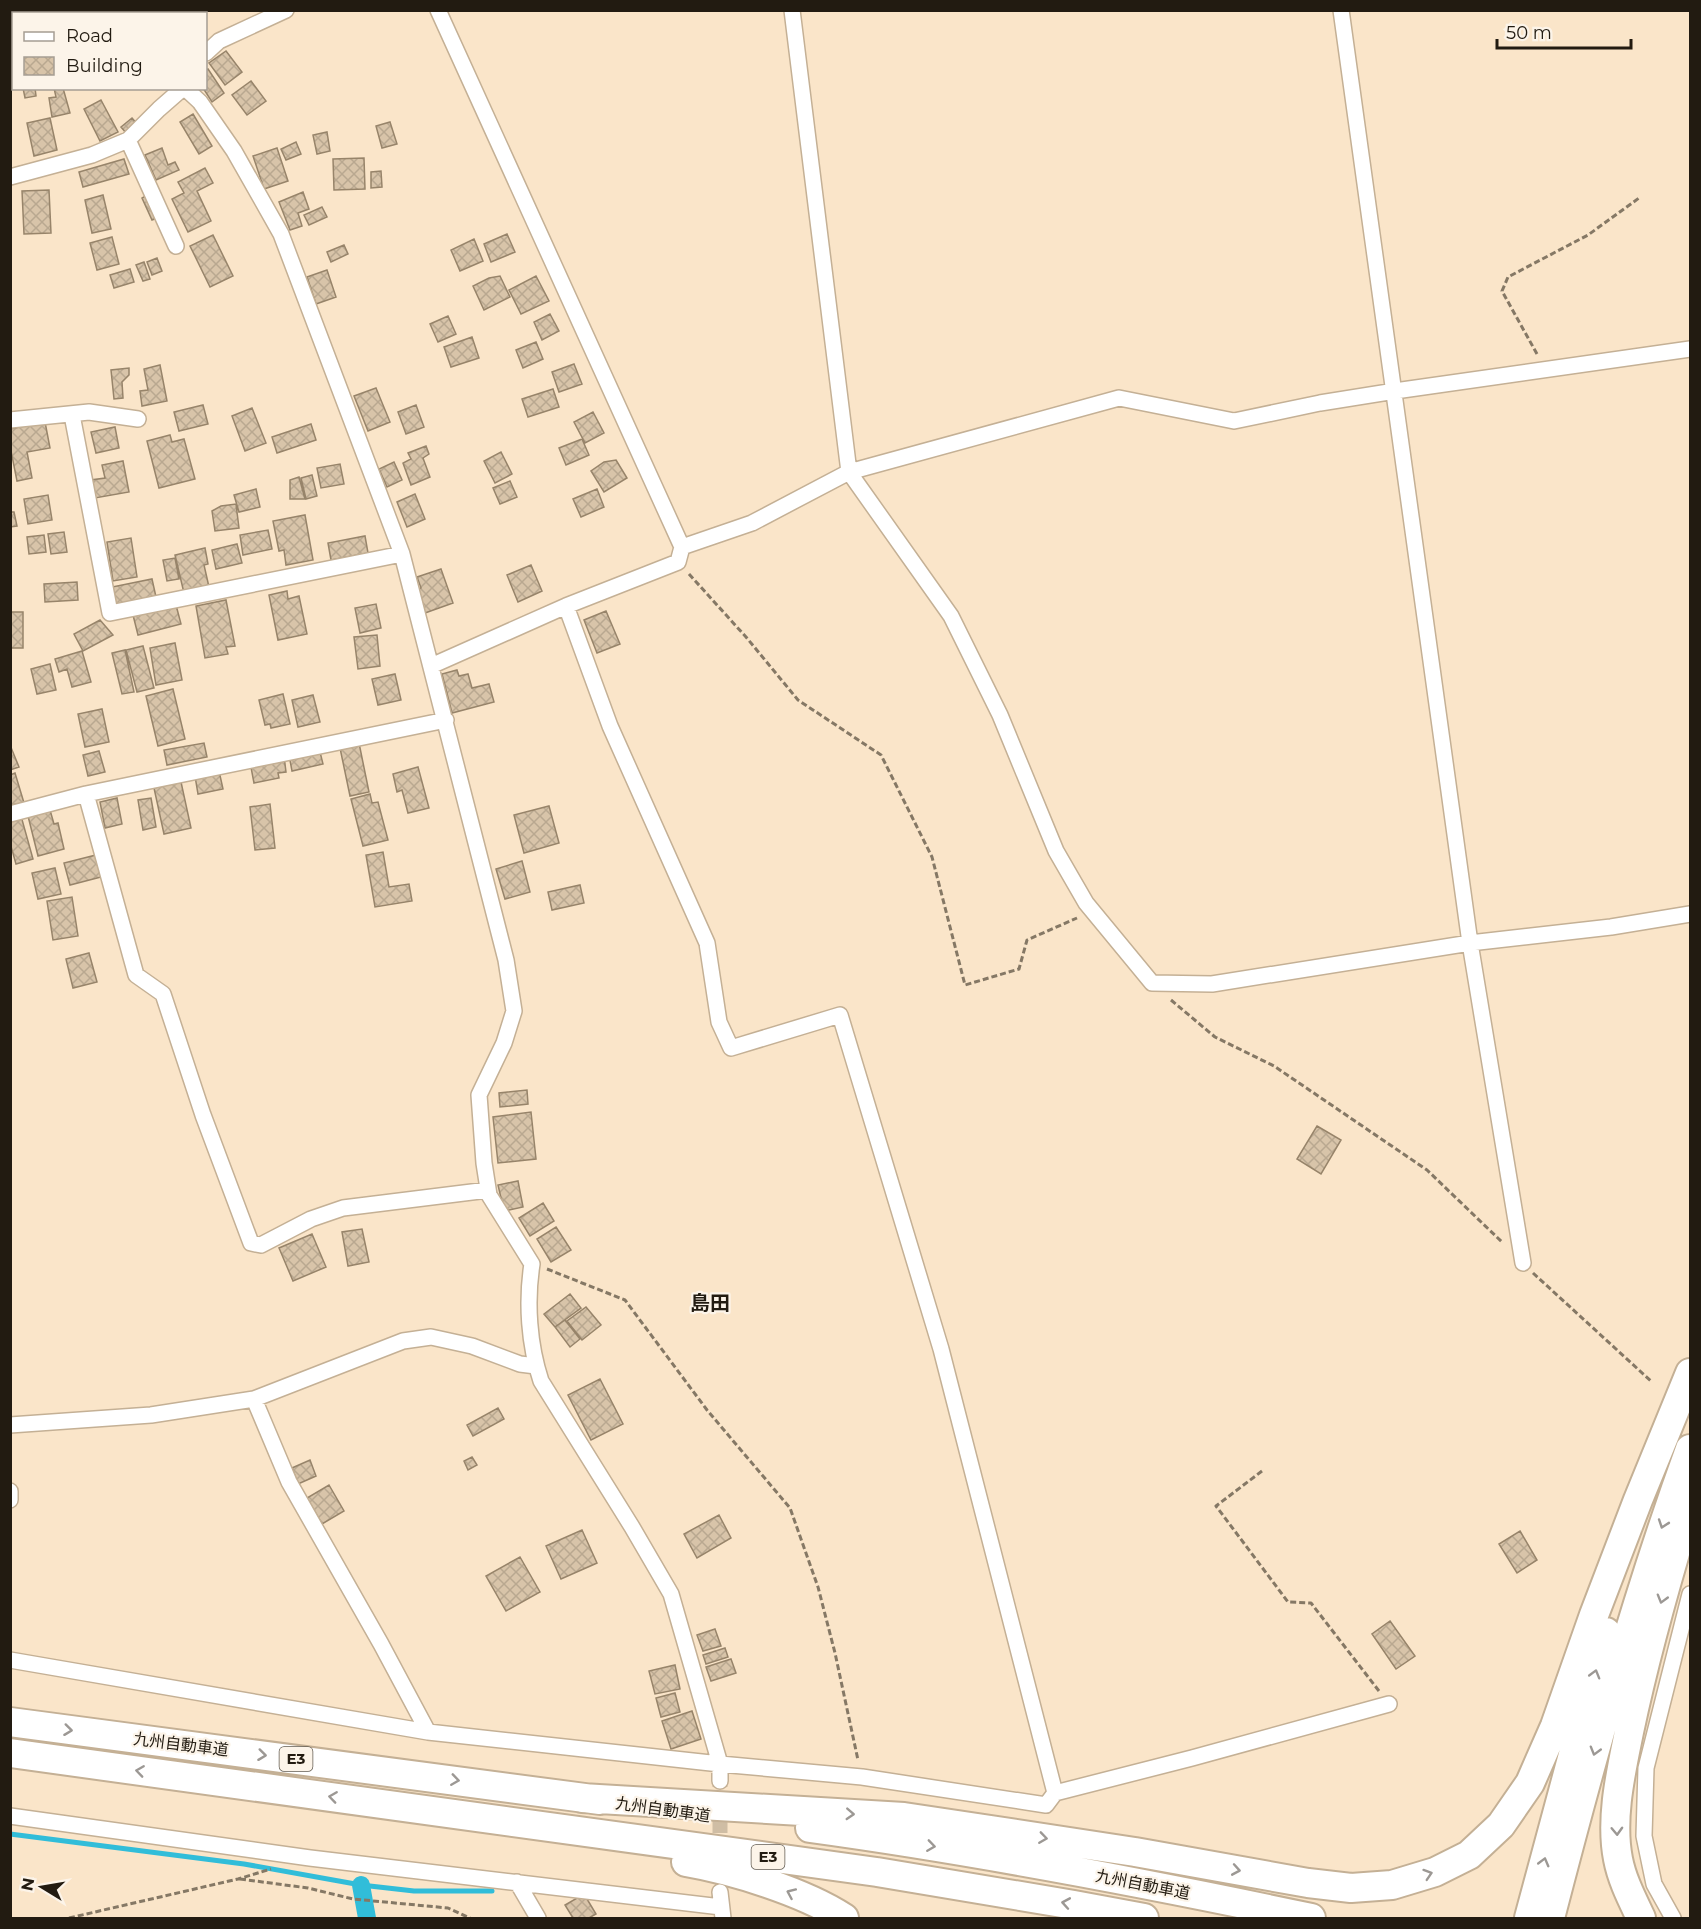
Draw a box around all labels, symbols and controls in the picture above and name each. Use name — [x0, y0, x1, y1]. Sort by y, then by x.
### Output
legend — [12, 12, 207, 90]
scale bar — [1497, 12, 1630, 50]
text: 50 m — [1506, 22, 1552, 44]
text: Road — [66, 25, 113, 47]
text: Building — [66, 55, 143, 77]
district label: 島田 — [690, 1291, 730, 1315]
one-way arrow — [1658, 1518, 1671, 1529]
one-way arrow — [1657, 1593, 1669, 1604]
one-way arrow — [1588, 1669, 1600, 1680]
one-way arrow — [64, 1723, 73, 1735]
street label: 九州自動車道 — [132, 1729, 230, 1760]
one-way arrow — [1590, 1745, 1602, 1756]
road number: E3 — [280, 1747, 312, 1771]
one-way arrow — [257, 1748, 266, 1760]
one-way arrow — [135, 1765, 145, 1777]
one-way arrow — [451, 1773, 460, 1786]
one-way arrow — [329, 1791, 338, 1804]
street label: 九州自動車道 — [614, 1793, 712, 1826]
one-way arrow — [846, 1807, 855, 1820]
one-way arrow — [1610, 1827, 1623, 1836]
one-way arrow — [1039, 1831, 1048, 1843]
one-way arrow — [927, 1839, 936, 1851]
road number: E3 — [752, 1845, 784, 1869]
north arrow — [12, 1857, 72, 1917]
one-way arrow — [1536, 1857, 1549, 1867]
one-way arrow — [1230, 1863, 1240, 1876]
street label: 九州自動車道 — [1094, 1866, 1192, 1903]
one-way arrow — [1422, 1869, 1433, 1882]
text: N — [17, 1876, 38, 1892]
one-way arrow — [787, 1888, 798, 1900]
one-way arrow — [1061, 1897, 1071, 1910]

